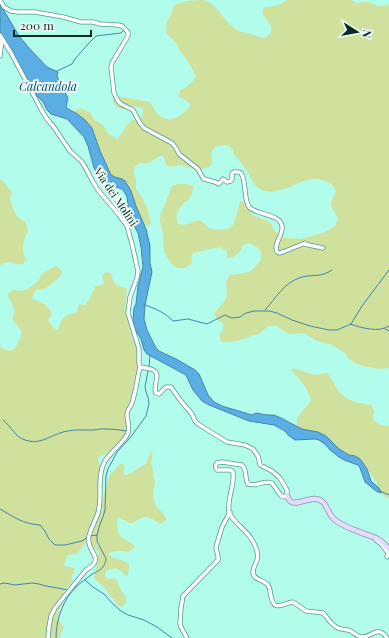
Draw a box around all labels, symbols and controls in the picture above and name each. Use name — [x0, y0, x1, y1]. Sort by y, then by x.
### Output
scale bar — [14, 12, 91, 38]
north arrow — [337, 12, 377, 52]
text: 200 m — [20, 17, 54, 33]
text: N — [359, 29, 375, 39]
water label: Calcandola — [19, 78, 77, 94]
street label: Via dei Molini — [91, 164, 141, 229]

